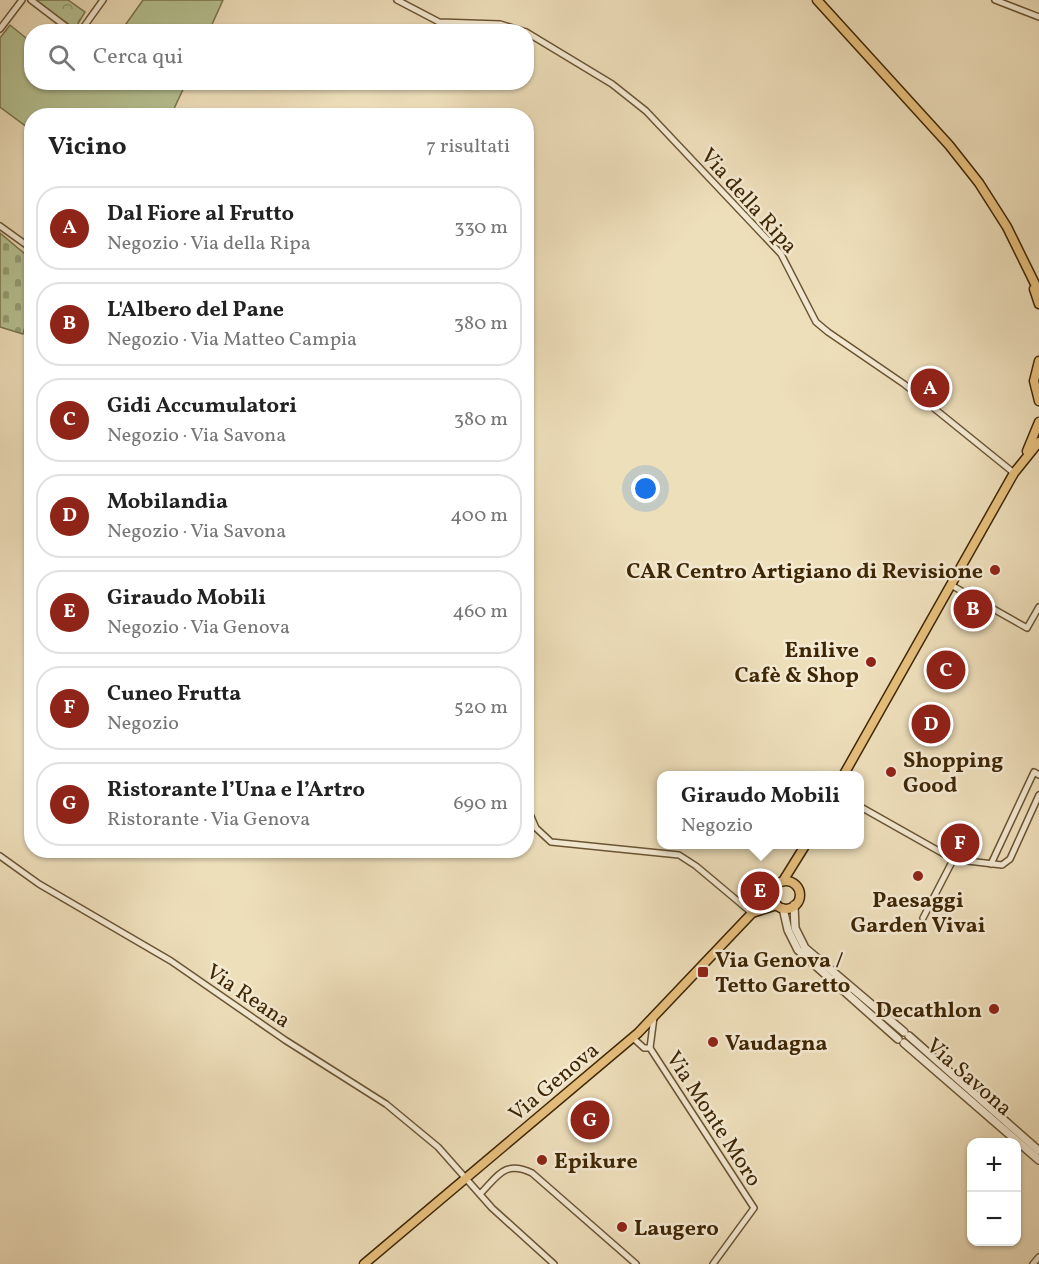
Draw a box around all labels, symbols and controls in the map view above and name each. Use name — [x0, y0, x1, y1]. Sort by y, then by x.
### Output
search box — [24, 24, 534, 90]
icon: search — [45, 41, 78, 74]
text: Cerca qui — [93, 42, 183, 73]
text: Vicino — [48, 129, 127, 165]
text: 7 risultati — [426, 133, 510, 161]
street label: Via della Ripa — [692, 142, 804, 261]
text: Dal Fiore al Frutto — [107, 199, 294, 230]
text: A — [62, 214, 77, 242]
text: 330 m — [454, 214, 508, 242]
text: Negozio · Via della Ripa — [107, 230, 311, 258]
text: L'Albero del Pane — [107, 295, 284, 326]
text: B — [63, 310, 76, 338]
text: 380 m — [454, 310, 508, 338]
text: Negozio · Via Matteo Campia — [107, 326, 357, 354]
pin: A — [910, 366, 950, 410]
text: Gidi Accumulatori — [107, 391, 297, 422]
text: C — [63, 406, 76, 434]
text: 380 m — [454, 406, 508, 434]
text: Negozio · Via Savona — [107, 422, 286, 450]
your location — [631, 474, 660, 503]
text: Mobilandia — [107, 487, 228, 518]
text: D — [62, 502, 77, 530]
text: 400 m — [450, 502, 508, 530]
text: Negozio · Via Savona — [107, 518, 286, 546]
place label: CAR Centro Artigiano di Revisione — [626, 557, 983, 588]
marker: CAR Centro Artigiano di Revisione — [988, 563, 1002, 577]
text: Giraudo Mobili — [107, 583, 266, 614]
pin: B — [954, 586, 992, 632]
text: E — [63, 598, 76, 626]
text: 460 m — [452, 598, 508, 626]
text: Negozio · Via Genova — [107, 614, 290, 642]
place label: Enilive Cafè & Shop — [734, 636, 859, 692]
pin: C — [926, 648, 966, 692]
marker: Enilive Cafè & Shop — [864, 655, 878, 669]
text: Cuneo Frutta — [107, 679, 241, 710]
text: F — [64, 694, 75, 722]
text: 520 m — [454, 694, 508, 722]
pin: D — [912, 702, 950, 746]
text: Negozio — [107, 710, 179, 738]
place label: Shopping Good — [903, 746, 1003, 802]
marker: Shopping Good — [884, 765, 898, 779]
popup — [657, 771, 864, 849]
text: Ristorante l’Una e l’Artro — [107, 775, 365, 806]
text: Giraudo Mobili — [681, 781, 840, 812]
text: G — [62, 790, 77, 818]
text: 690 m — [453, 790, 508, 818]
text: Ristorante · Via Genova — [107, 806, 310, 834]
text: Negozio — [681, 812, 753, 840]
pin: F — [940, 820, 980, 866]
pin: E — [740, 868, 780, 914]
marker: Paesaggi Garden Vivai — [911, 869, 925, 883]
place label: Paesaggi Garden Vivai — [851, 886, 986, 942]
place label: Via Genova / Tetto Garetto — [715, 946, 850, 1002]
street label: Via Reana — [199, 957, 296, 1037]
marker: Via Genova / Tetto Garetto — [696, 965, 710, 979]
place label: Decathlon — [876, 996, 982, 1027]
marker: Decathlon — [987, 1002, 1001, 1016]
place label: Vaudagna — [725, 1029, 828, 1060]
street label: Via Savona — [918, 1032, 1018, 1124]
marker: Vaudagna — [706, 1035, 720, 1049]
street label: Via Genova — [503, 1036, 603, 1126]
street label: Via Monte Moro — [657, 1046, 768, 1193]
pin: G — [570, 1098, 610, 1142]
map controls — [967, 1138, 1021, 1246]
button: + — [967, 1138, 1021, 1192]
place label: Epikure — [554, 1147, 638, 1178]
marker: Epikure — [535, 1153, 549, 1167]
button: − — [967, 1192, 1021, 1246]
place label: Laugero — [634, 1214, 719, 1245]
marker: Laugero — [615, 1220, 629, 1234]

